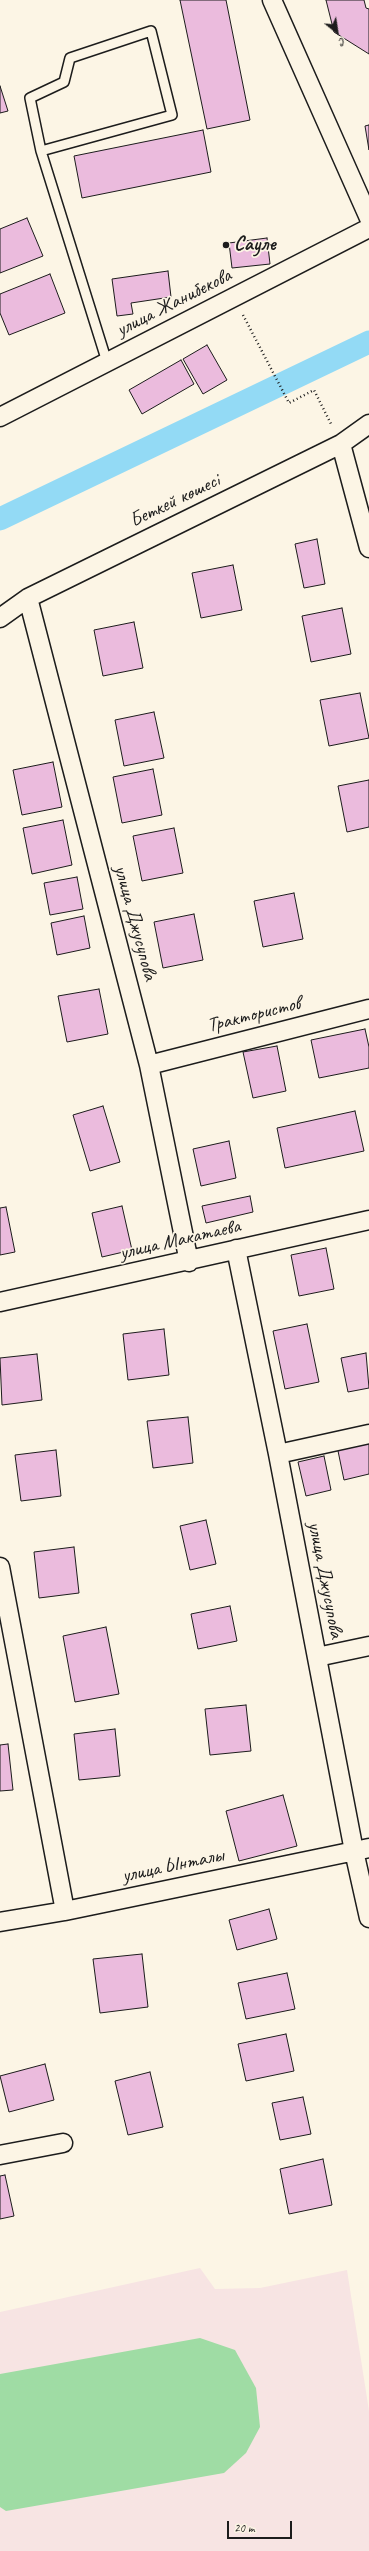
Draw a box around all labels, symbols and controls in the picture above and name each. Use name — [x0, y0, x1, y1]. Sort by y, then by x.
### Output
north arrow — [317, 12, 357, 52]
text: С — [337, 35, 349, 50]
place label: Сауле — [234, 233, 276, 257]
marker: Сауле — [221, 240, 231, 250]
street label: улица Жанибекова — [112, 264, 236, 342]
street label: Беткей көшесі — [126, 469, 224, 533]
street label: улица Джусупова — [108, 863, 162, 983]
street label: Трактористов — [205, 992, 303, 1038]
street label: улица Макатаева — [117, 1214, 243, 1266]
street label: улица Джусупова — [302, 1520, 348, 1640]
street label: улица Ынталы — [120, 1844, 226, 1888]
scale bar — [229, 2513, 294, 2539]
text: 20 m — [234, 2520, 254, 2536]

